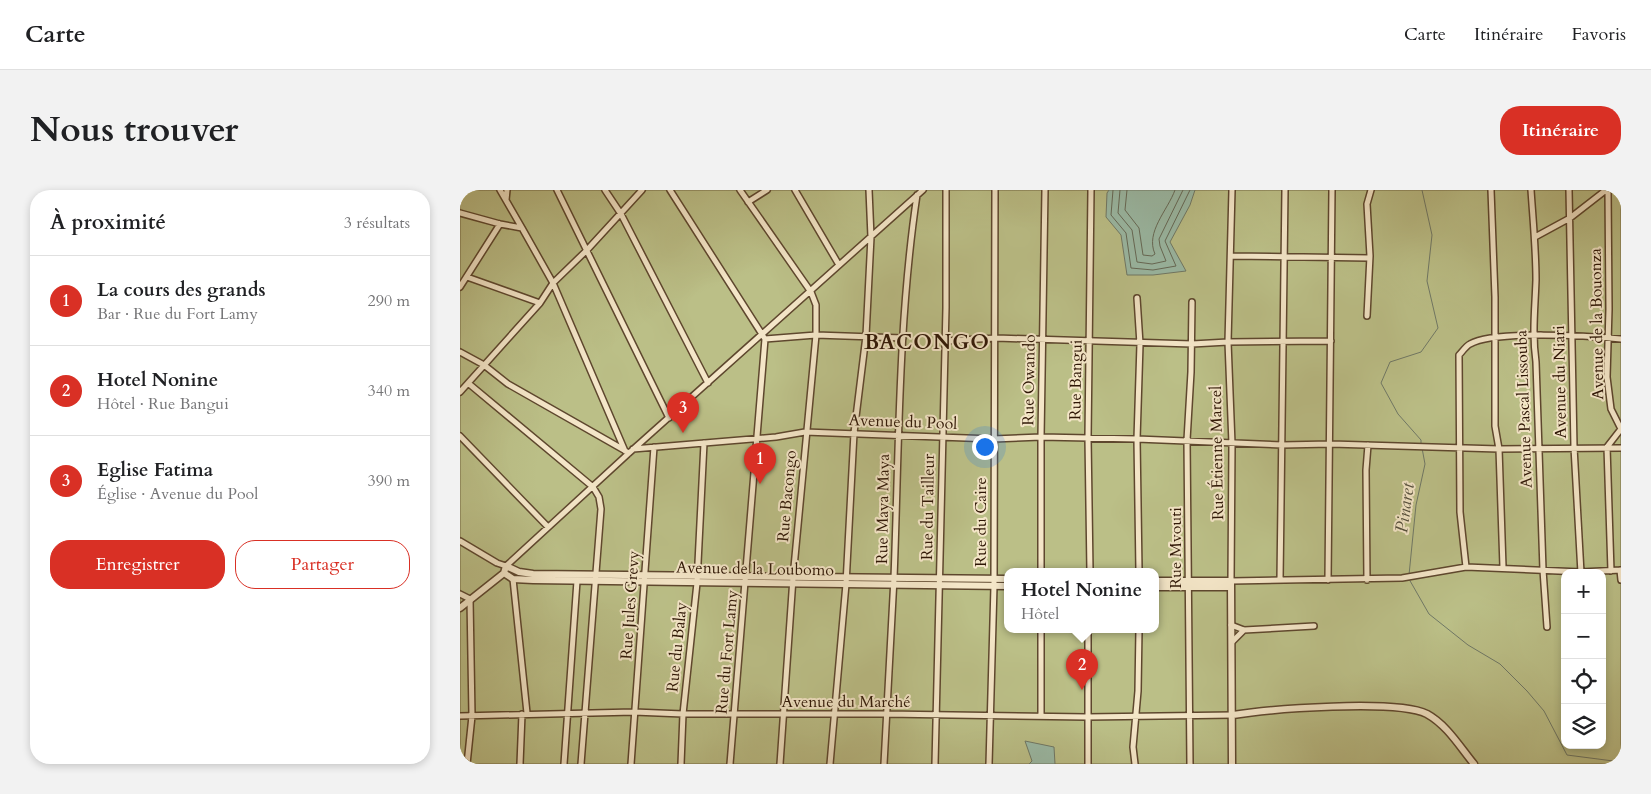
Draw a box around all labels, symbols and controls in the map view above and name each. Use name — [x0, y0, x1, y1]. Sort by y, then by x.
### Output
text: Carte — [25, 18, 86, 51]
text: Carte — [1404, 22, 1446, 47]
text: Itinéraire — [1474, 22, 1543, 47]
text: Favoris — [1571, 22, 1626, 47]
text: Nous trouver — [30, 106, 238, 154]
button: Itinéraire — [1500, 106, 1621, 155]
text: À proximité — [50, 208, 166, 237]
text: 3 résultats — [344, 212, 410, 234]
street label: Avenue de la Bouonza — [1585, 248, 1609, 400]
text: La cours des grands — [97, 277, 266, 303]
text: 1 — [62, 290, 70, 312]
text: 290 m — [368, 290, 410, 312]
text: Bar · Rue du Fort Lamy — [97, 303, 258, 325]
street label: Avenue du Niari — [1548, 325, 1572, 439]
district label: BACONGO — [864, 328, 990, 357]
street label: Avenue Pascal Lissouba — [1510, 329, 1538, 488]
street label: Rue Owando — [1017, 334, 1041, 426]
street label: Rue Bangui — [1064, 339, 1088, 420]
text: Hotel Nonine — [97, 367, 218, 393]
text: 2 — [62, 380, 70, 402]
text: 340 m — [368, 380, 410, 402]
street label: Rue Étienne Marcel — [1205, 386, 1229, 520]
pin: 3 — [667, 392, 699, 433]
text: Hôtel · Rue Bangui — [97, 393, 229, 415]
street label: Avenue du Pool — [848, 409, 958, 435]
your location — [972, 434, 998, 460]
pin: 1 — [744, 443, 776, 484]
street label: Rue Bacongo — [772, 449, 802, 543]
street label: Rue Maya Maya — [871, 454, 895, 564]
street label: Rue du Tailleur — [916, 454, 940, 560]
text: Eglise Fatima — [97, 457, 213, 483]
text: 3 — [62, 470, 70, 492]
text: 390 m — [368, 470, 410, 492]
street label: Rue du Caire — [970, 477, 992, 567]
water label: Pinaret — [1389, 481, 1421, 534]
text: Église · Avenue du Pool — [97, 483, 258, 505]
street label: Rue Mvouti — [1165, 507, 1187, 589]
button: Enregistrer — [50, 540, 225, 589]
button: Partager — [235, 540, 410, 589]
street label: Rue Jules Grevy — [615, 549, 645, 660]
street label: Avenue de la Loubomo — [676, 557, 835, 581]
popup — [1004, 568, 1159, 633]
map controls — [1561, 569, 1606, 749]
button: + — [1561, 569, 1606, 614]
text: Hotel Nonine — [1021, 577, 1142, 603]
street label: Rue du Fort Lamy — [711, 588, 743, 715]
street label: Rue du Balay — [661, 600, 693, 693]
text: Hôtel — [1021, 603, 1059, 625]
button: − — [1561, 614, 1606, 659]
pin: 2 — [1066, 649, 1098, 690]
button: locate — [1561, 659, 1606, 704]
street label: Avenue du Marché — [782, 691, 910, 713]
button: layers — [1561, 704, 1606, 749]

